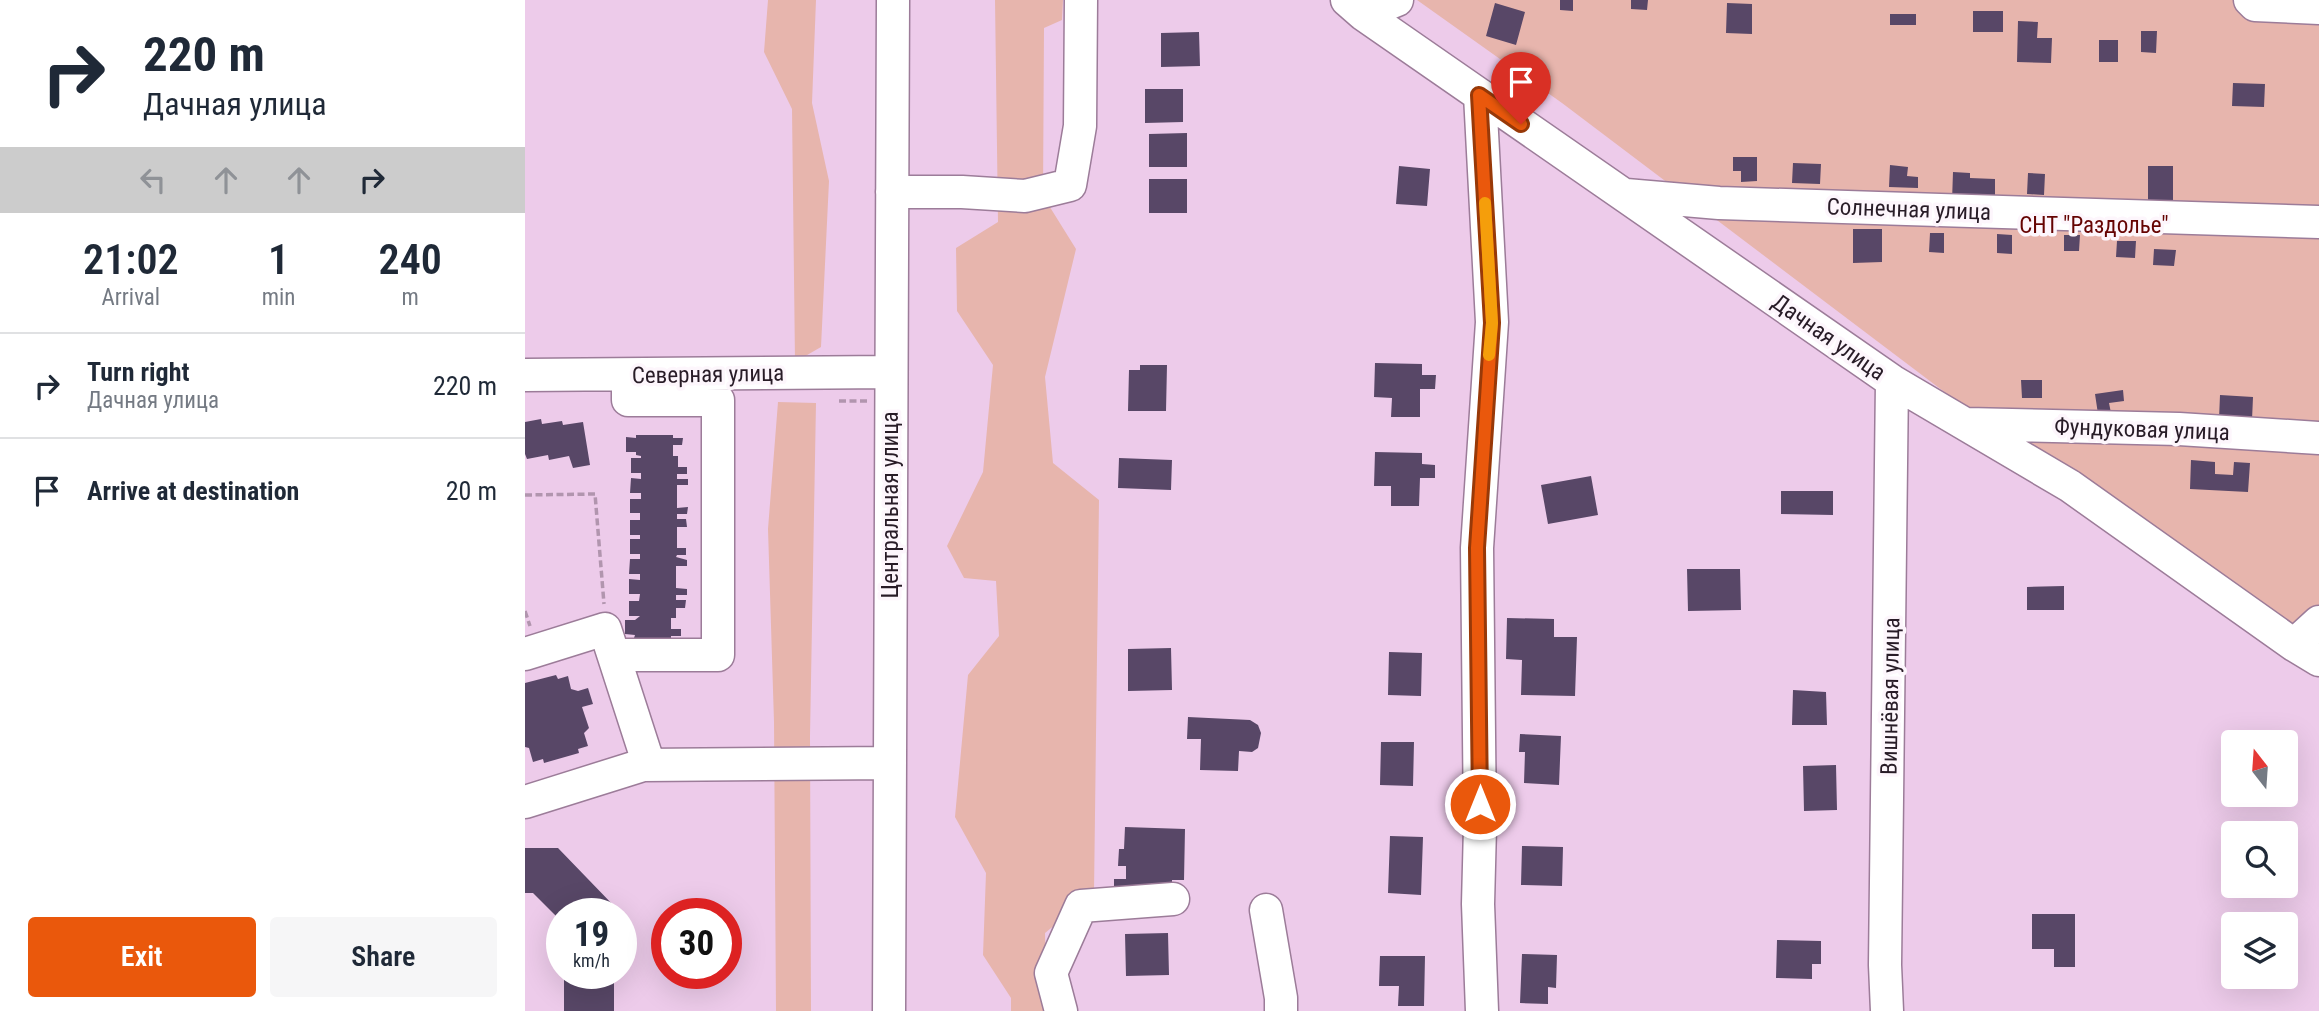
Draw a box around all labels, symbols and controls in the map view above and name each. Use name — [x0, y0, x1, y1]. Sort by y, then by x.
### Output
text: 220 m — [143, 26, 265, 83]
icon: right — [28, 28, 119, 119]
pin — [1491, 52, 1551, 124]
icon: arrive — [1502, 63, 1540, 101]
text: Дачная улица — [143, 85, 327, 123]
icon: left — [134, 161, 172, 199]
icon: ahead — [207, 161, 245, 199]
icon: ahead — [280, 161, 318, 199]
icon: right — [353, 161, 391, 199]
street label: Солнечная улица — [1826, 193, 1992, 226]
park label: СНТ "Раздолье" — [2019, 212, 2169, 239]
text: 21:02 — [83, 235, 179, 284]
text: 1 — [268, 235, 289, 284]
text: 240 — [379, 235, 442, 284]
text: Arrival — [102, 284, 160, 311]
text: min — [262, 284, 295, 311]
text: m — [402, 284, 419, 311]
street label: Дачная улица — [1767, 288, 1891, 386]
text: Turn right — [87, 357, 189, 387]
street label: Северная улица — [632, 360, 784, 389]
icon: right — [28, 367, 66, 405]
text: 220 m — [433, 371, 497, 401]
text: Дачная улица — [87, 387, 219, 414]
street label: Центральная улица — [877, 412, 904, 598]
street label: Фундуковая улица — [2054, 413, 2230, 446]
icon: arrive — [28, 472, 66, 510]
text: Arrive at destination — [87, 476, 299, 506]
text: 20 m — [446, 476, 497, 506]
street label: Вишнёвая улица — [1876, 617, 1905, 775]
north arrow — [2221, 730, 2298, 807]
map controls — [2221, 730, 2298, 989]
position arrow — [1443, 767, 1517, 841]
button: search — [2221, 821, 2298, 898]
speed limit sign: 30 — [651, 898, 742, 989]
button: layers — [2221, 912, 2298, 989]
text: 19 — [574, 914, 609, 955]
button: Exit — [28, 917, 256, 997]
button: Share — [270, 917, 497, 997]
text: km/h — [573, 950, 610, 971]

